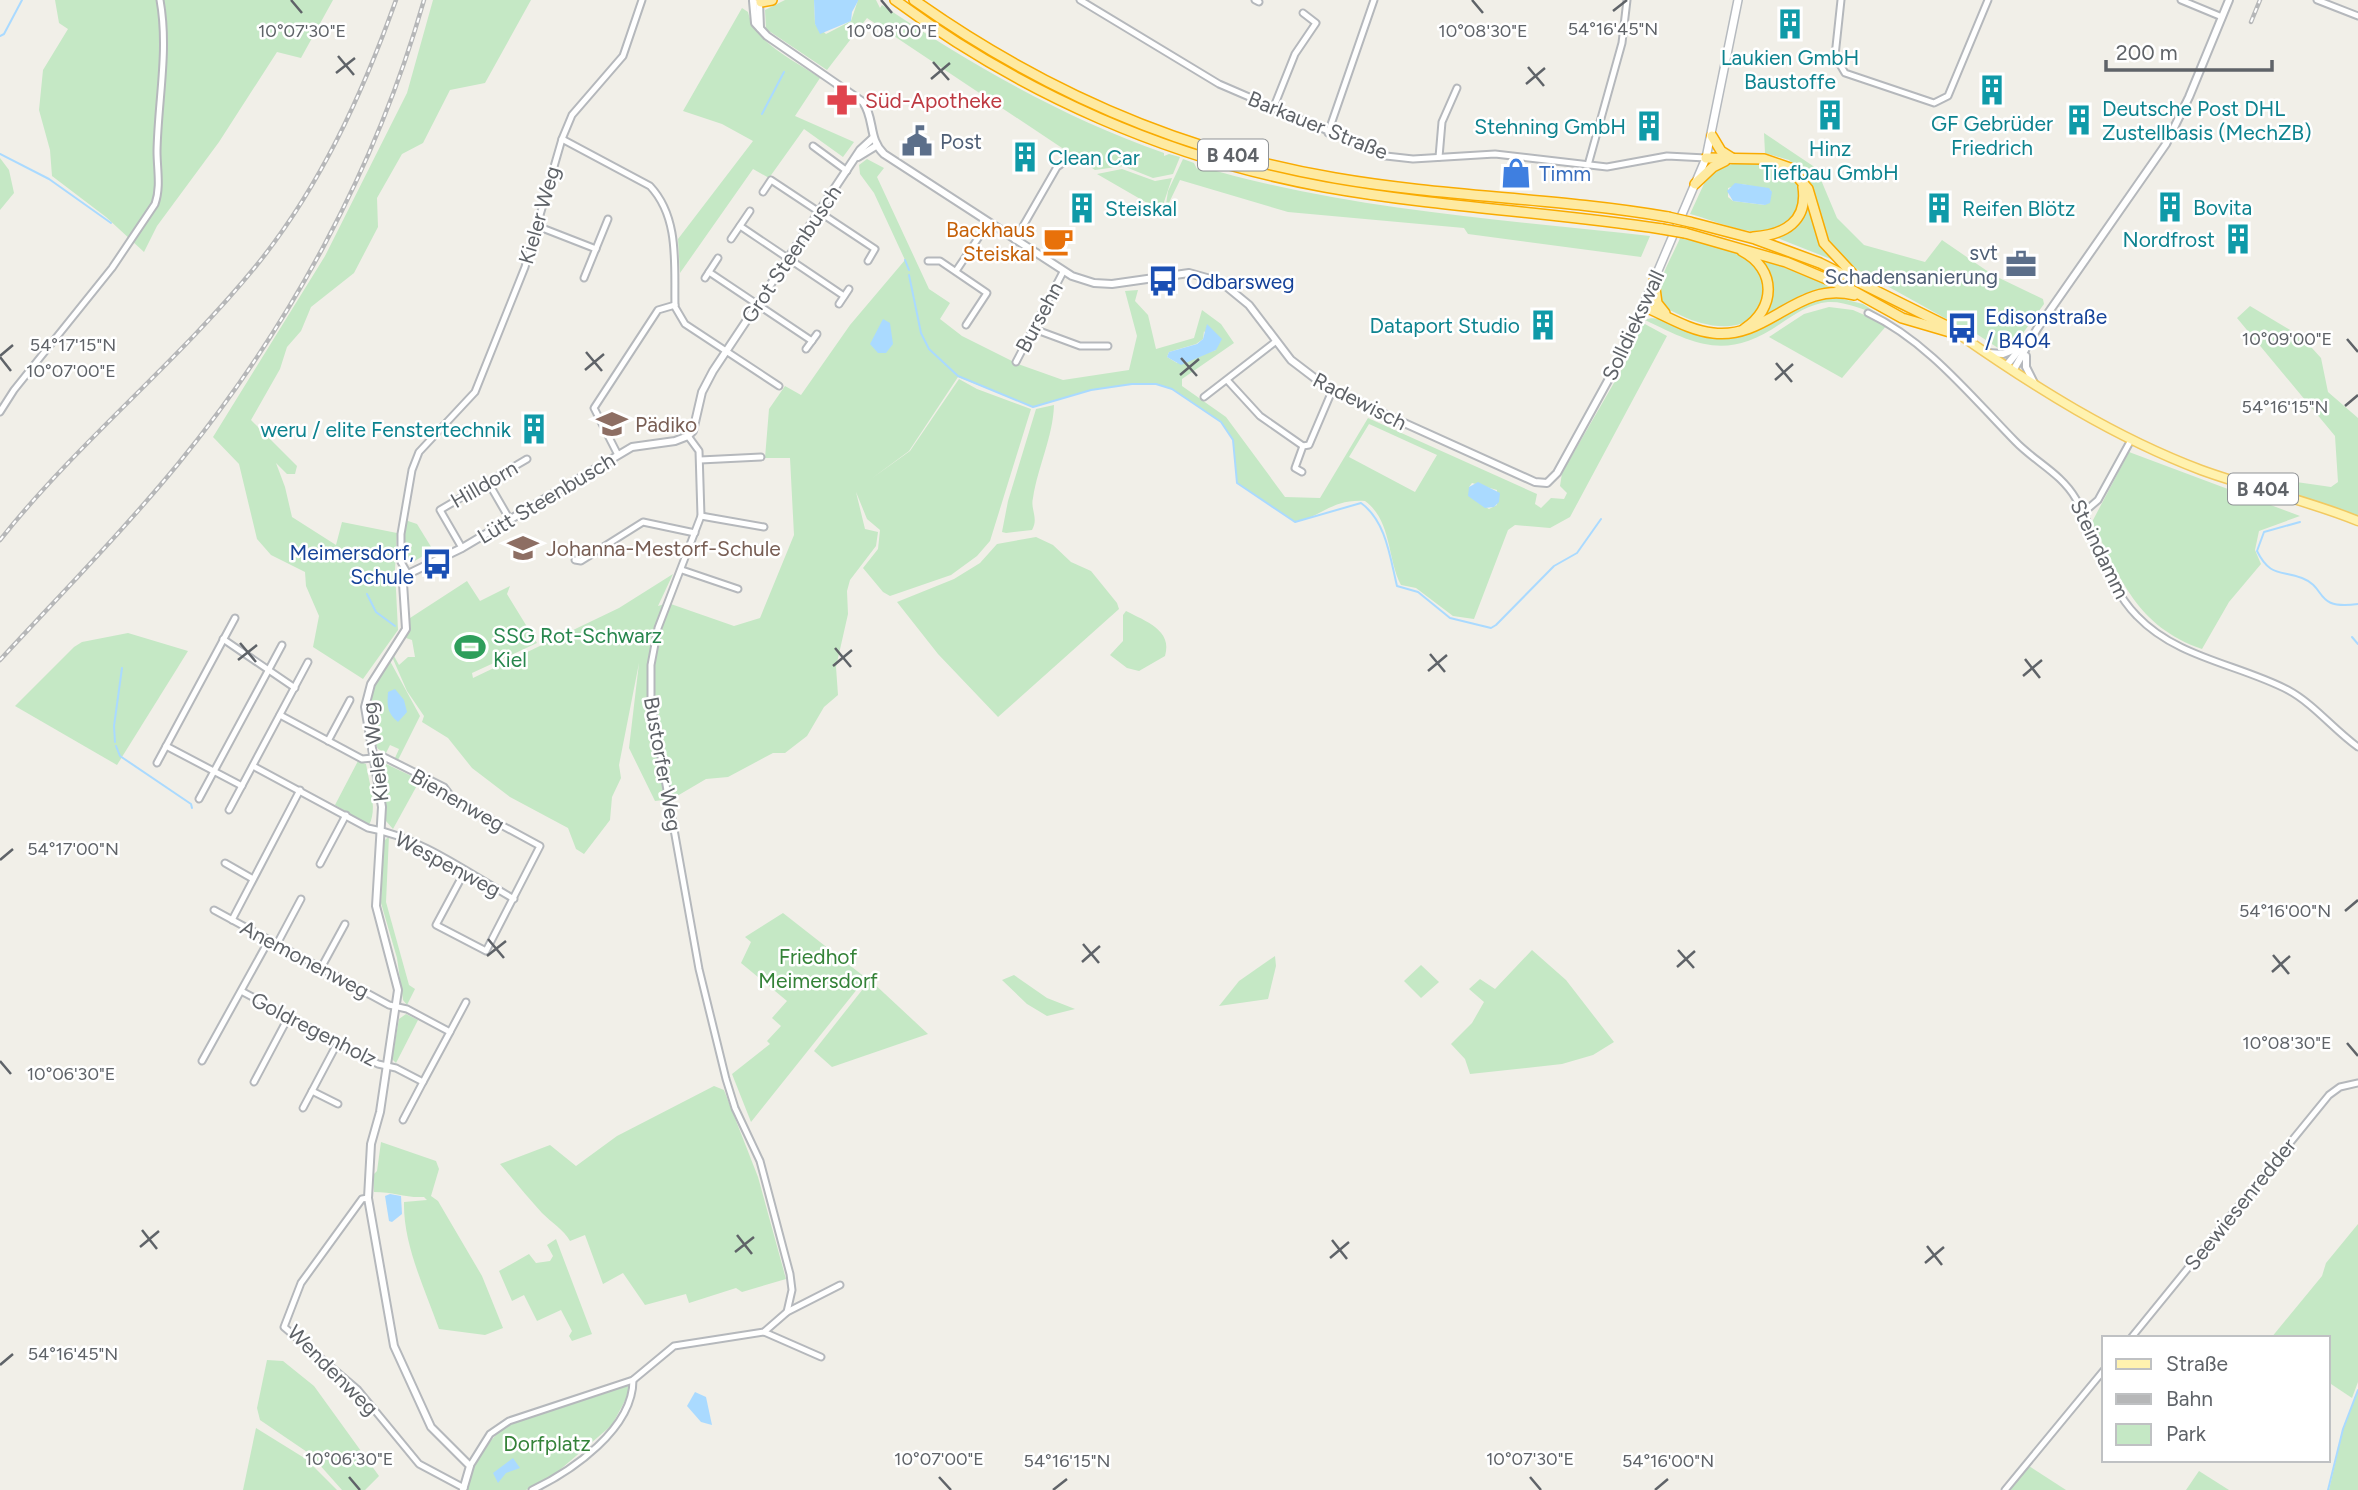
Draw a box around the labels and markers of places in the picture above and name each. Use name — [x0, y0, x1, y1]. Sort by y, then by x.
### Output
building icon: Laukien GmbH Baustoffe — [1773, 7, 1807, 41]
place label: Laukien GmbH Baustoffe — [1721, 45, 1859, 94]
building icon: GF Gebrüder Friedrich — [1975, 73, 2009, 107]
pharmacy icon: Süd-Apotheke — [825, 83, 859, 117]
place label: Süd-Apotheke — [865, 88, 1002, 113]
place label: Deutsche Post DHL Zustellbasis (MechZB) — [2102, 96, 2312, 145]
building icon: Hinz Tiefbau GmbH — [1813, 98, 1847, 132]
building icon: Deutsche Post DHL Zustellbasis (MechZB) — [2062, 103, 2096, 137]
building icon: Stehning GmbH — [1632, 109, 1666, 143]
place label: GF Gebrüder Friedrich — [1931, 111, 2053, 160]
place label: Stehning GmbH — [1474, 114, 1626, 139]
public building icon: Post — [900, 124, 934, 158]
place label: Post — [940, 129, 982, 154]
place label: Hinz Tiefbau GmbH — [1761, 136, 1899, 185]
building icon: Clean Car — [1008, 140, 1042, 174]
place label: Clean Car — [1048, 145, 1140, 170]
shop icon: Timm — [1499, 156, 1533, 190]
place label: Timm — [1539, 161, 1591, 186]
building icon: Bovita — [2153, 190, 2187, 224]
building icon: Steiskal — [1065, 191, 1099, 225]
building icon: Reifen Blötz — [1922, 191, 1956, 225]
place label: Bovita — [2193, 195, 2252, 220]
place label: Steiskal — [1105, 196, 1177, 221]
place label: Reifen Blötz — [1962, 196, 2075, 221]
place label: Backhaus Steiskal — [946, 217, 1035, 266]
building icon: Nordfrost — [2221, 222, 2255, 256]
cafe icon: Backhaus Steiskal — [1041, 224, 1075, 258]
place label: Nordfrost — [2122, 227, 2215, 252]
place label: svt Schadensanierung — [1824, 240, 1998, 289]
office icon: svt Schadensanierung — [2004, 247, 2038, 281]
bus stop icon: Odbarsweg — [1146, 264, 1180, 298]
place label: Odbarsweg — [1186, 269, 1295, 294]
place label: Edisonstraße / B404 — [1985, 304, 2107, 353]
building icon: Dataport Studio — [1526, 308, 1560, 342]
bus stop icon: Edisonstraße / B404 — [1945, 311, 1979, 345]
place label: Dataport Studio — [1370, 313, 1520, 338]
school or university icon: Pädiko — [595, 407, 629, 441]
building icon: weru / elite Fenstertechnik — [517, 412, 551, 446]
place label: Pädiko — [635, 412, 697, 437]
place label: weru / elite Fenstertechnik — [261, 417, 512, 442]
school or university icon: Johanna-Mestorf-Schule — [506, 531, 540, 565]
place label: Johanna-Mestorf-Schule — [546, 536, 781, 561]
place label: Meimersdorf, Schule — [290, 540, 414, 589]
bus stop icon: Meimersdorf, Schule — [420, 547, 454, 581]
place label: SSG Rot-Schwarz Kiel — [493, 623, 662, 672]
sports icon: SSG Rot-Schwarz Kiel — [453, 630, 487, 664]

